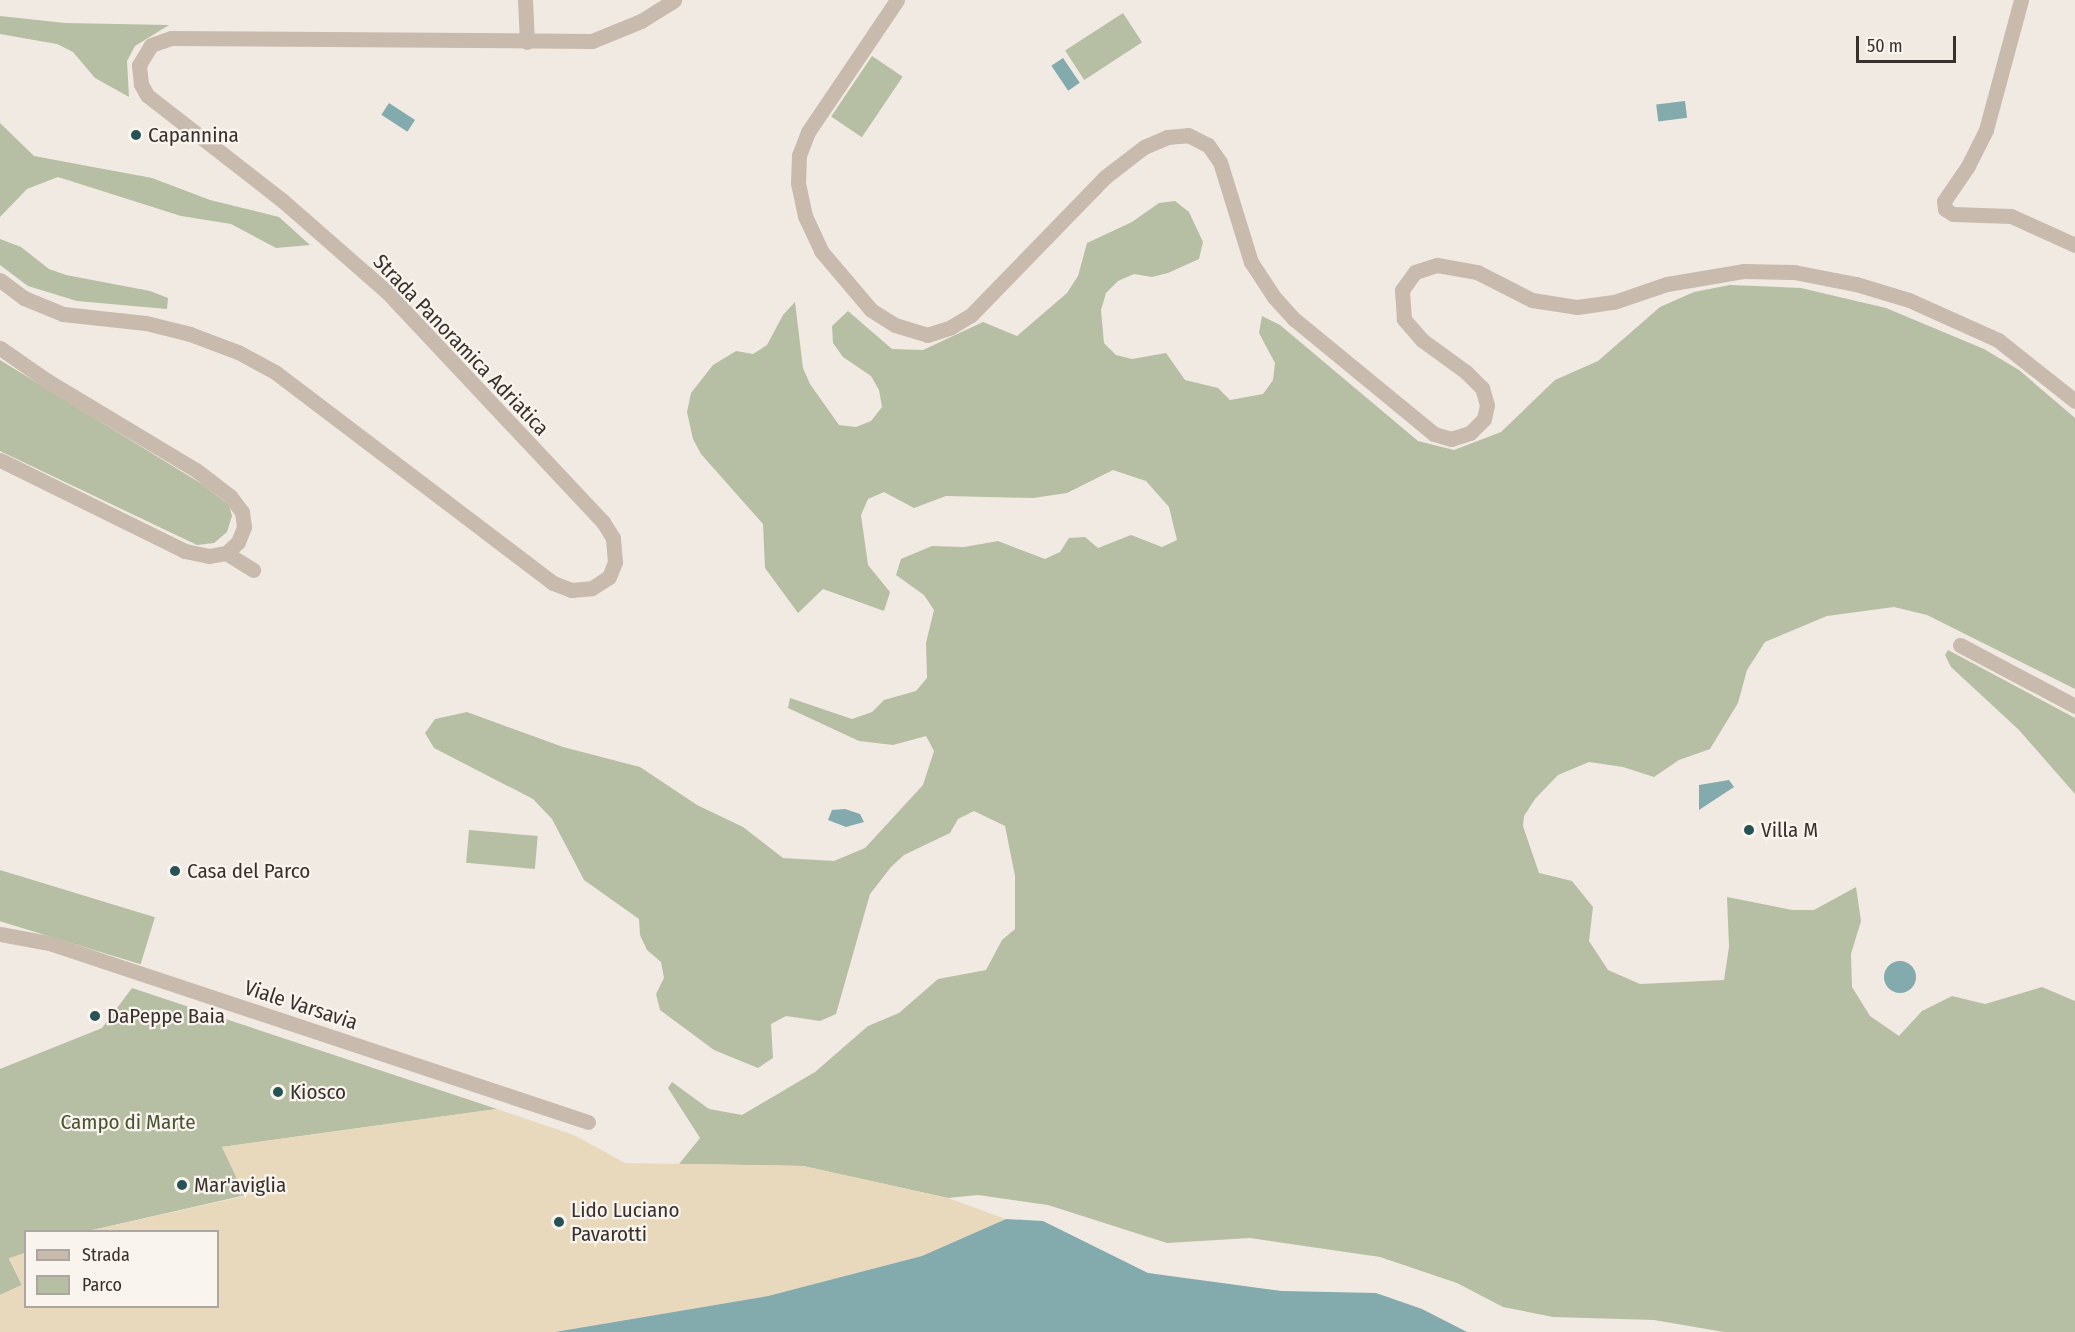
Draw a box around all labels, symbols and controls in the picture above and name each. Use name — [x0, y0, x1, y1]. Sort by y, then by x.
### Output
scale bar — [1859, 24, 1960, 62]
text: 50 m — [1867, 35, 1903, 57]
place label: Capannina — [148, 122, 239, 148]
marker: Capannina — [129, 128, 143, 142]
street label: Strada Panoramica Adriatica — [368, 249, 554, 441]
place label: Villa M — [1761, 817, 1818, 843]
marker: Villa M — [1742, 823, 1756, 837]
place label: Casa del Parco — [187, 858, 310, 884]
marker: Casa del Parco — [168, 864, 182, 878]
street label: Viale Varsavia — [241, 975, 361, 1035]
place label: DaPeppe Baia — [107, 1003, 225, 1029]
marker: DaPeppe Baia — [88, 1009, 102, 1023]
place label: Kiosco — [290, 1079, 346, 1105]
marker: Kiosco — [271, 1085, 285, 1099]
park label: Campo di Marte — [60, 1109, 196, 1135]
place label: Mar'aviglia — [194, 1172, 286, 1198]
marker: Mar'aviglia — [175, 1178, 189, 1192]
place label: Lido Luciano Pavarotti — [571, 1197, 679, 1247]
marker: Lido Luciano Pavarotti — [552, 1215, 566, 1229]
legend — [24, 1230, 219, 1308]
text: Strada — [82, 1244, 130, 1266]
text: Parco — [82, 1274, 122, 1296]

